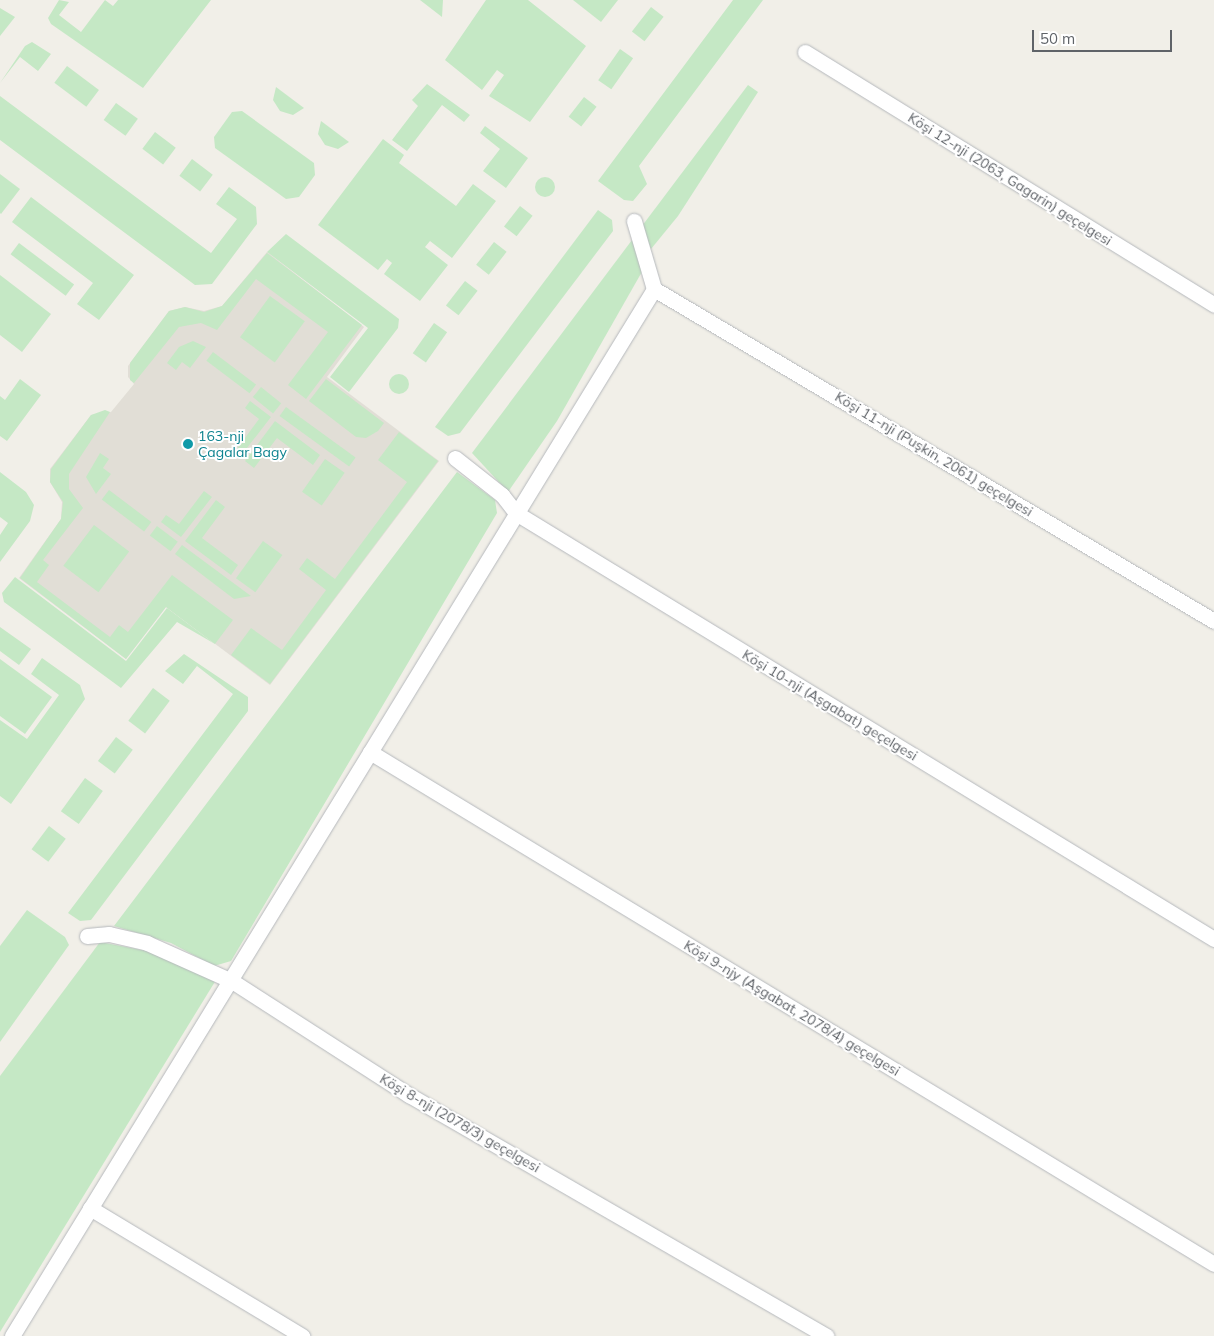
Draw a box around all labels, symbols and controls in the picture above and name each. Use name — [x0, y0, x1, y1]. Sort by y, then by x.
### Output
scale bar — [1034, 20, 1174, 52]
text: 50 m — [1040, 29, 1075, 48]
street label: Köşi 12-nji (2063, Gagarin) geçelgesi — [905, 109, 1115, 249]
street label: Köşi 11-nji (Puşkin, 2061) geçelgesi — [832, 388, 1036, 520]
place label: 163-nji Çagalar Bagy — [198, 428, 287, 461]
marker: 163-nji Çagalar Bagy — [182, 438, 194, 450]
street label: Köşi 10-nji (Aşgabat) geçelgesi — [739, 646, 921, 764]
street label: Köşi 9-njy (Aşgabat, 2078/4) geçelgesi — [681, 937, 903, 1079]
street label: Köşi 8-nji (2078/3) geçelgesi — [377, 1070, 543, 1176]

